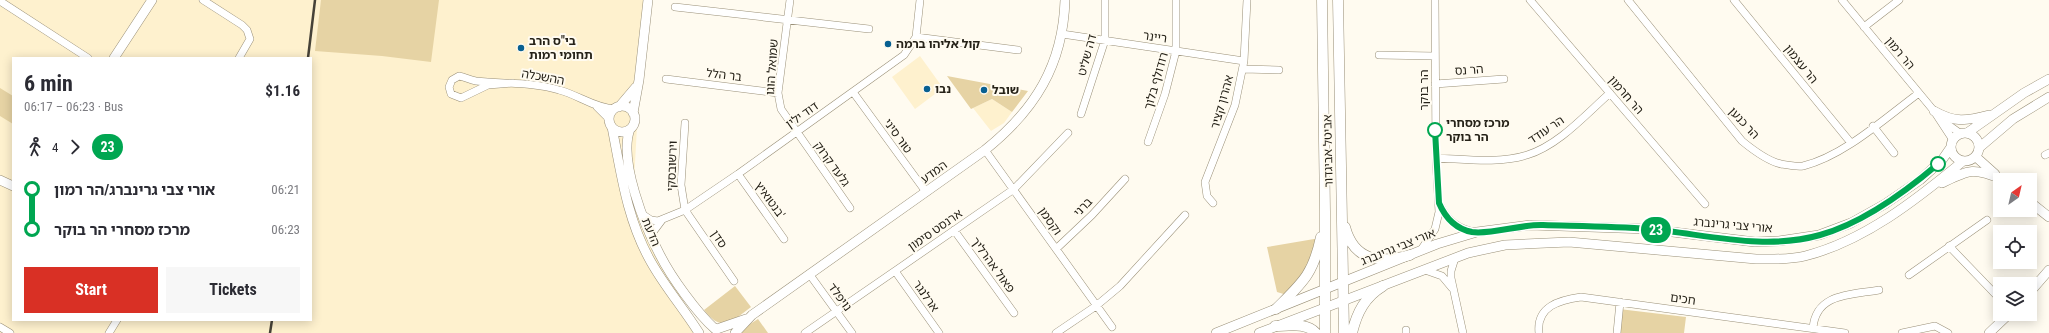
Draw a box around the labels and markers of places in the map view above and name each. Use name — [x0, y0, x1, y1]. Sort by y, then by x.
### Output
place label: בי"ס הרב תחומי רמות — [529, 34, 593, 62]
place label: קול אליהו ברמה — [896, 37, 980, 51]
marker: קול אליהו ברמה — [883, 39, 893, 49]
marker: בי"ס הרב תחומי רמות — [516, 43, 526, 53]
place label: נבו — [935, 82, 951, 96]
place label: שובל — [992, 83, 1019, 97]
marker: נבו — [922, 84, 932, 94]
marker: שובל — [979, 85, 989, 95]
place label: מרכז מסחרי הר בוקר — [1446, 116, 1510, 144]
marker: מרכז מסחרי הר בוקר — [1427, 122, 1443, 138]
unlabelled marker — [1930, 156, 1946, 172]

